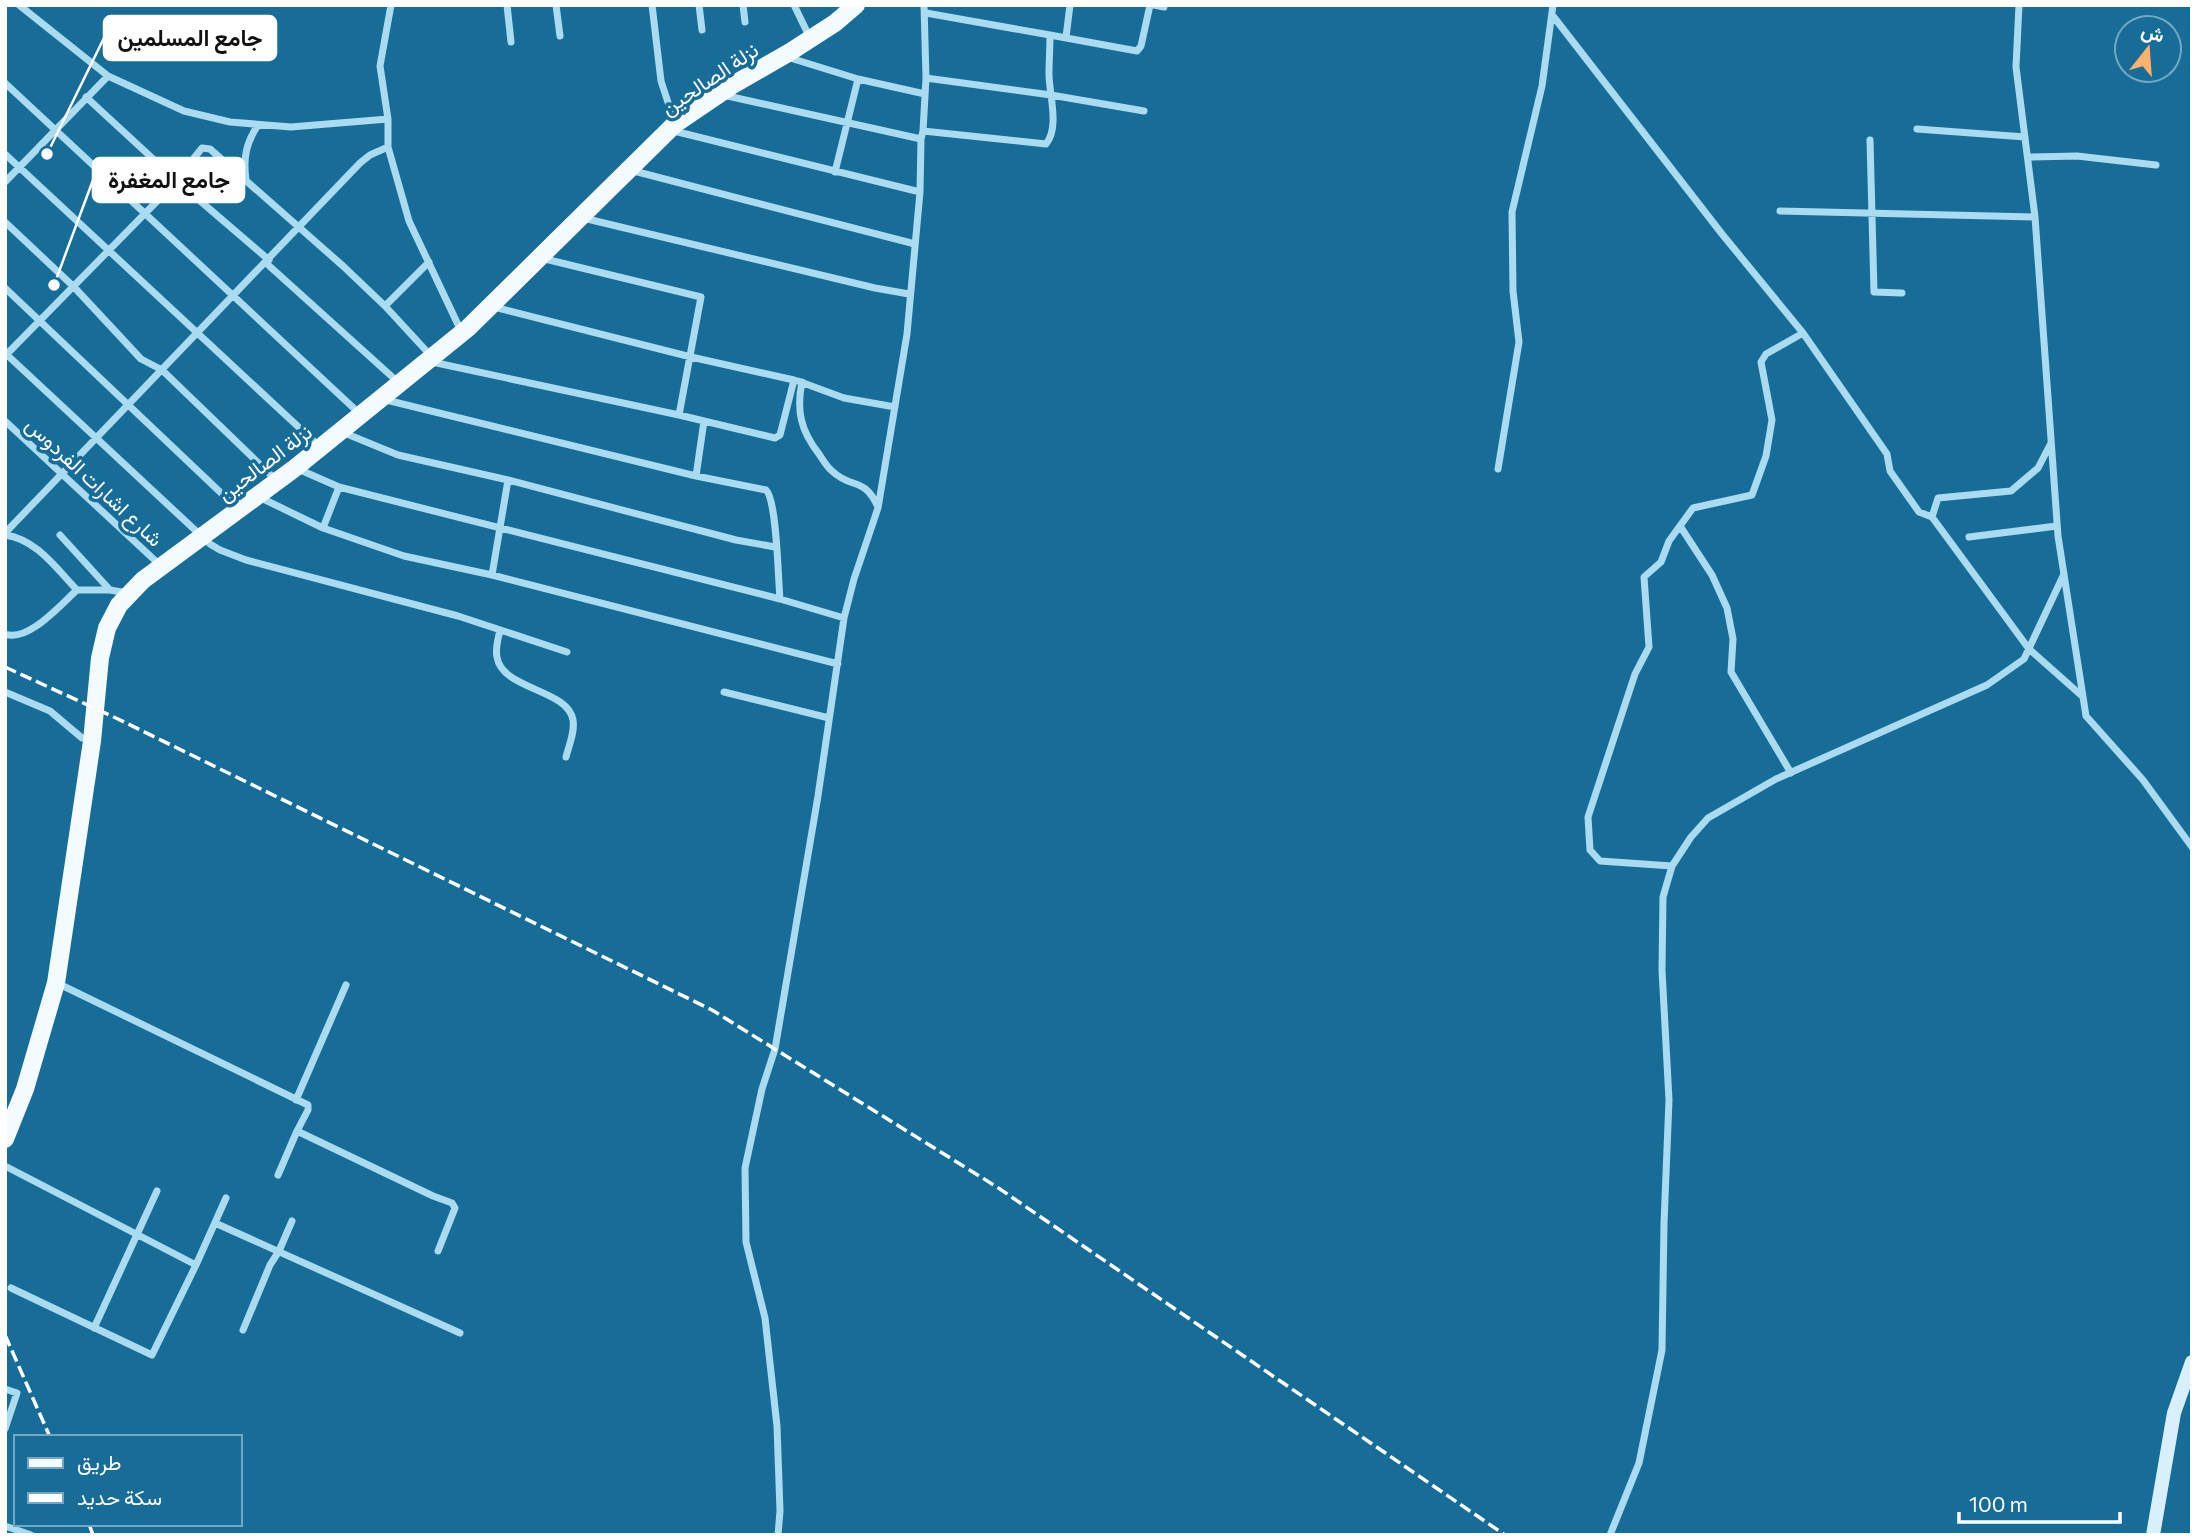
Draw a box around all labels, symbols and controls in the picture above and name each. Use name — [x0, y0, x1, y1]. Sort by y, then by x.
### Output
north arrow — [2113, 14, 2183, 84]
callout: جامع المسلمين — [104, 16, 276, 60]
text: ش — [2139, 18, 2168, 48]
text: جامع المسلمين — [118, 23, 262, 54]
street label: نزلة الصالحين — [656, 36, 764, 121]
callout: جامع المغفرة — [93, 158, 244, 202]
text: جامع المغفرة — [108, 165, 230, 196]
street label: شارع اشارات الفردوس — [19, 411, 169, 553]
street label: نزلة الصالحين — [212, 418, 317, 507]
legend — [14, 1435, 242, 1526]
text: طريق — [77, 1449, 122, 1476]
scale bar — [1959, 1480, 2120, 1524]
text: سكة حديد — [77, 1484, 162, 1510]
text: 100 m — [1969, 1491, 2028, 1516]

